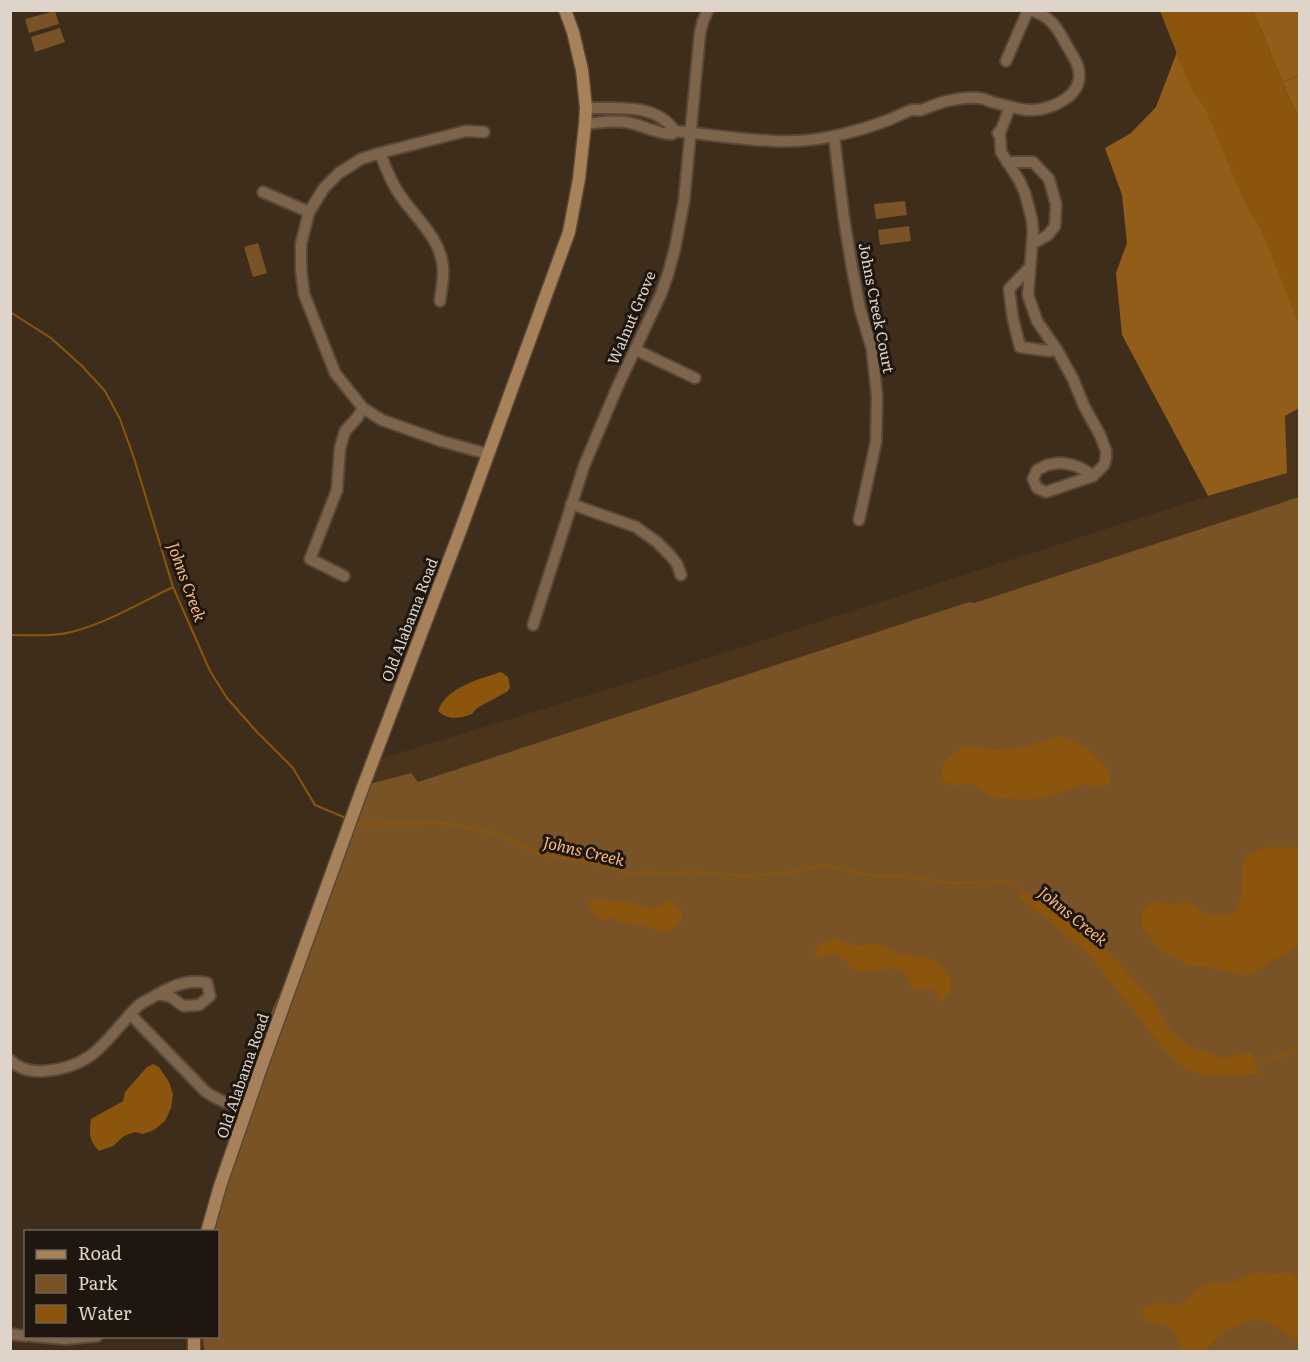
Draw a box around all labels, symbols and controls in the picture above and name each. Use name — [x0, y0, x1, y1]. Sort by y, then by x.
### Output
street label: Johns Creek Court — [854, 241, 901, 375]
street label: Walnut Grove — [601, 267, 661, 368]
water label: Johns Creek — [162, 539, 213, 625]
street label: Old Alabama Road — [374, 554, 443, 685]
water label: Johns Creek — [541, 829, 628, 871]
water label: Johns Creek — [1034, 880, 1114, 951]
street label: Old Alabama Road — [209, 1010, 274, 1141]
legend — [24, 1230, 219, 1338]
text: Road — [78, 1239, 122, 1266]
text: Park — [78, 1269, 119, 1296]
text: Water — [78, 1299, 132, 1326]

